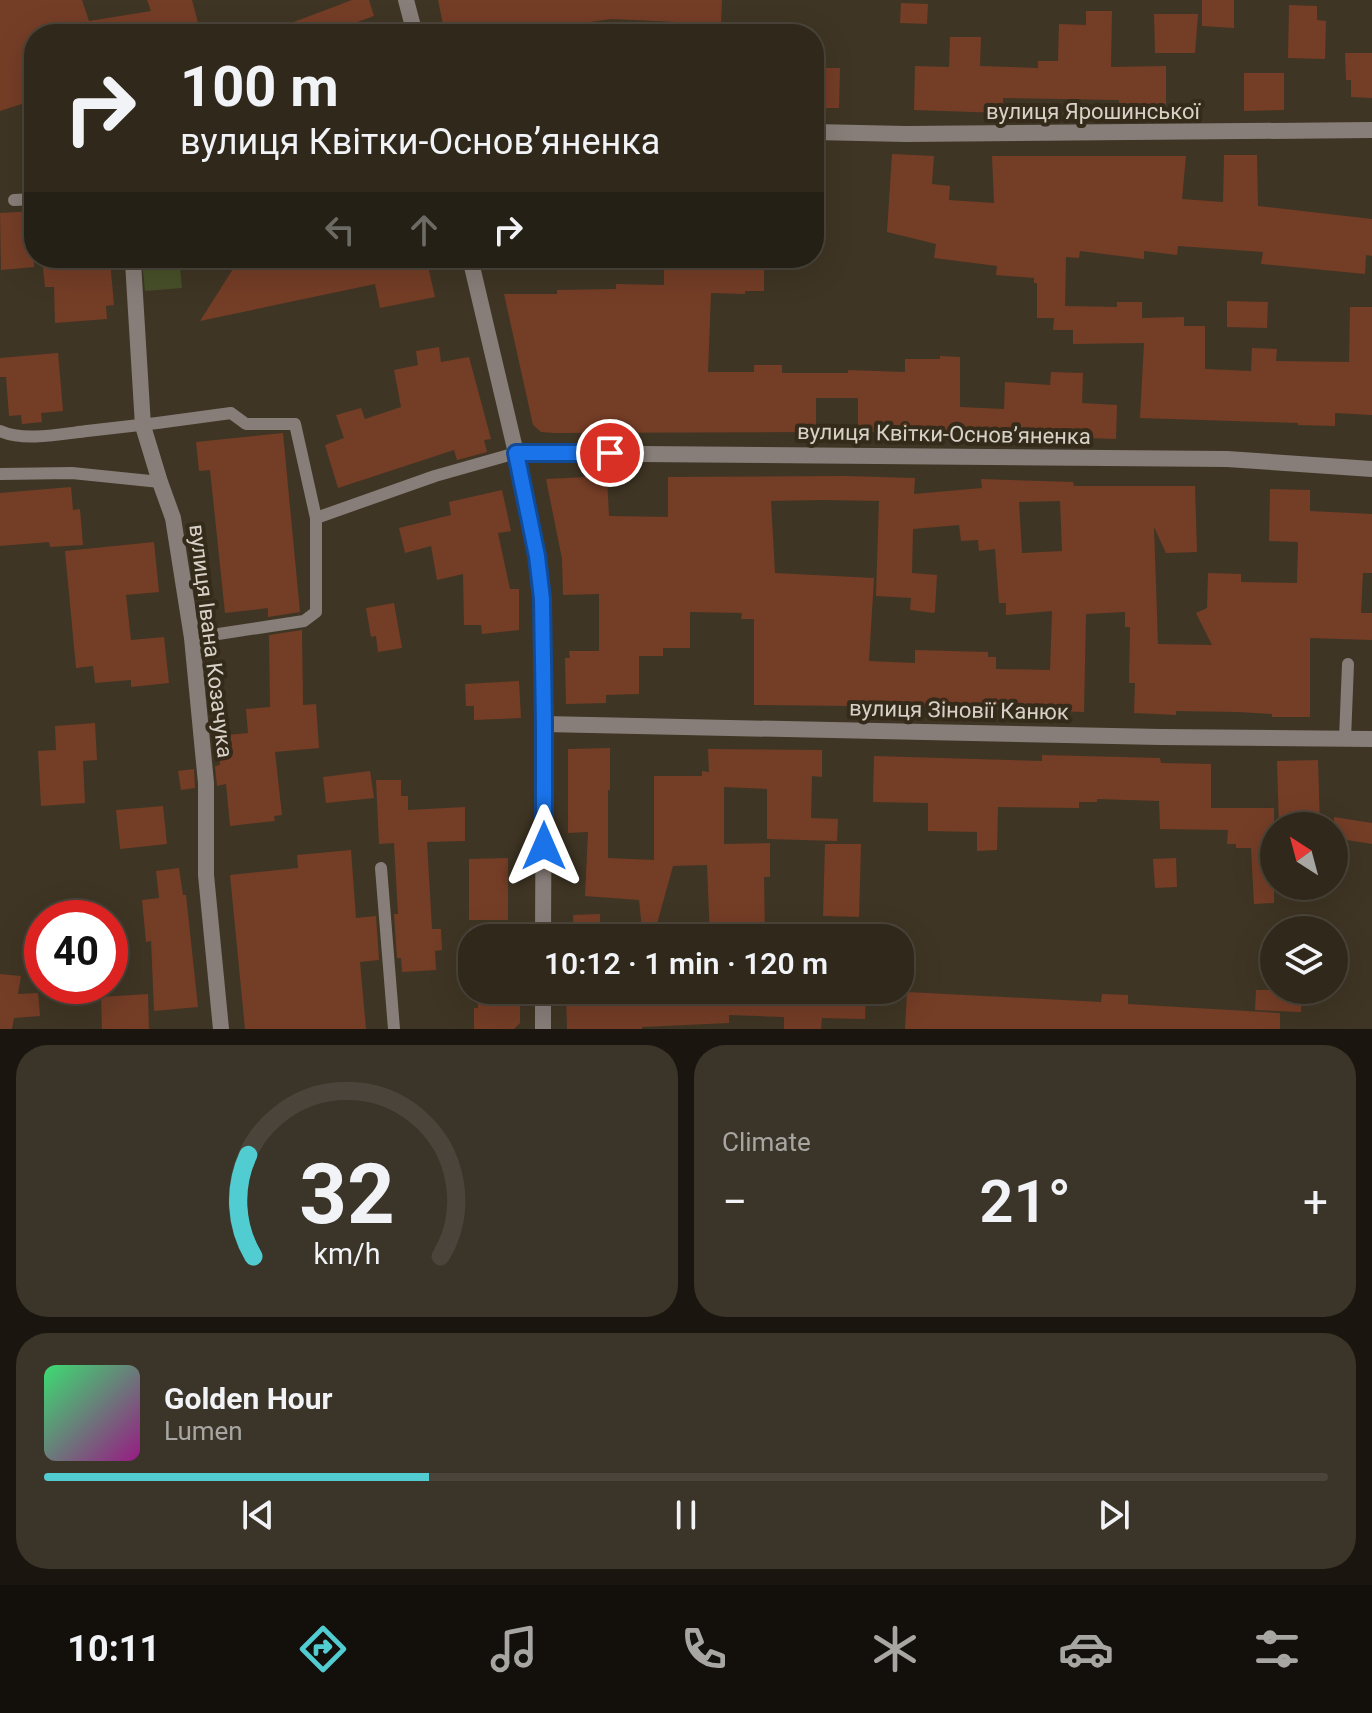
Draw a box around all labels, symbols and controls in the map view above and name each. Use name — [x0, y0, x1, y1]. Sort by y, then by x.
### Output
text: 100 m — [180, 54, 339, 120]
icon: right — [48, 56, 152, 160]
street label: вулиця Ярошинської — [986, 99, 1201, 124]
text: вулиця Квітки-Основʼяненка — [180, 121, 660, 163]
icon: left — [318, 208, 362, 252]
icon: ahead — [402, 208, 446, 252]
icon: right — [486, 208, 530, 252]
pin — [576, 419, 644, 487]
street label: вулиця Квітки-Основʼяненка — [797, 419, 1091, 449]
icon: arrive — [588, 431, 632, 475]
street label: вулиця Івана Козачука — [184, 523, 238, 759]
street label: вулиця Зіновії Канюк — [849, 696, 1069, 724]
position arrow — [502, 804, 586, 888]
north arrow — [1260, 812, 1348, 900]
map controls — [1260, 812, 1348, 1004]
speed limit sign: 40 — [24, 900, 128, 1004]
button: layers — [1260, 916, 1348, 1004]
text: 10:12 · 1 min · 120 m — [544, 946, 828, 981]
text: Climate — [722, 1127, 811, 1157]
text: 32 — [299, 1146, 395, 1243]
text: 21° — [979, 1166, 1071, 1237]
text: − — [722, 1176, 747, 1228]
text: + — [1303, 1176, 1328, 1228]
text: km/h — [313, 1237, 381, 1271]
text: Golden Hour — [164, 1381, 333, 1416]
text: Lumen — [164, 1416, 243, 1446]
icon: previous — [236, 1493, 280, 1537]
icon: pause — [664, 1493, 708, 1537]
icon: next — [1092, 1493, 1136, 1537]
icon: directions — [295, 1621, 351, 1677]
icon: music — [486, 1621, 542, 1677]
icon: phone — [676, 1621, 732, 1677]
icon: climate — [867, 1621, 923, 1677]
icon: car — [1058, 1621, 1114, 1677]
icon: filters — [1249, 1621, 1305, 1677]
text: 10:11 — [67, 1628, 160, 1670]

